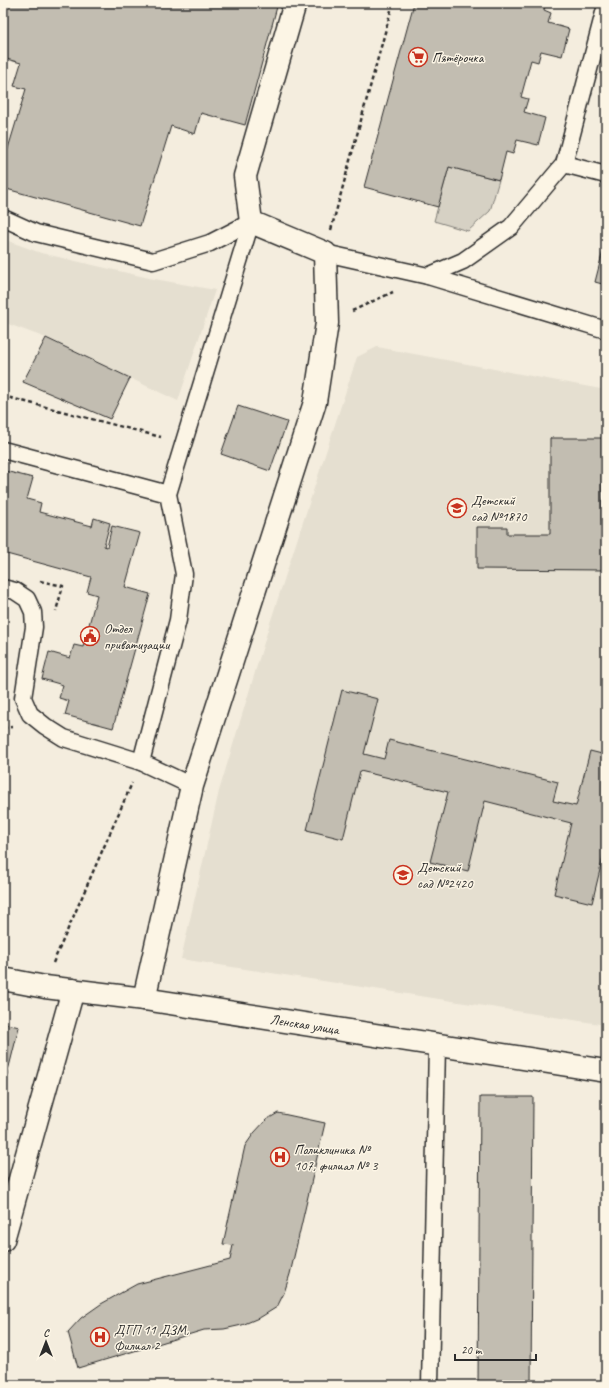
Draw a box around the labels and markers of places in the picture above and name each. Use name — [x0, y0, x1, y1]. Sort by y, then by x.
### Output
supermarket icon: Пятёрочка — [407, 46, 429, 68]
place label: Пятёрочка — [432, 49, 485, 66]
place label: Детский сад №1870 — [471, 492, 528, 525]
school or university icon: Детский сад №1870 — [446, 497, 468, 519]
place label: Отдел приватизации — [104, 620, 171, 653]
public building icon: Отдел приватизации — [79, 625, 101, 647]
place label: Детский сад №2420 — [417, 859, 474, 892]
school or university icon: Детский сад №2420 — [392, 864, 414, 886]
place label: Поликлиника № 107, филиал № 3 — [294, 1141, 379, 1174]
hospital icon: Поликлиника № 107, филиал № 3 — [269, 1146, 291, 1168]
place label: ДГП 11 ДЗМ, Филиал 2 — [114, 1321, 189, 1354]
hospital icon: ДГП 11 ДЗМ, Филиал 2 — [89, 1326, 111, 1348]

